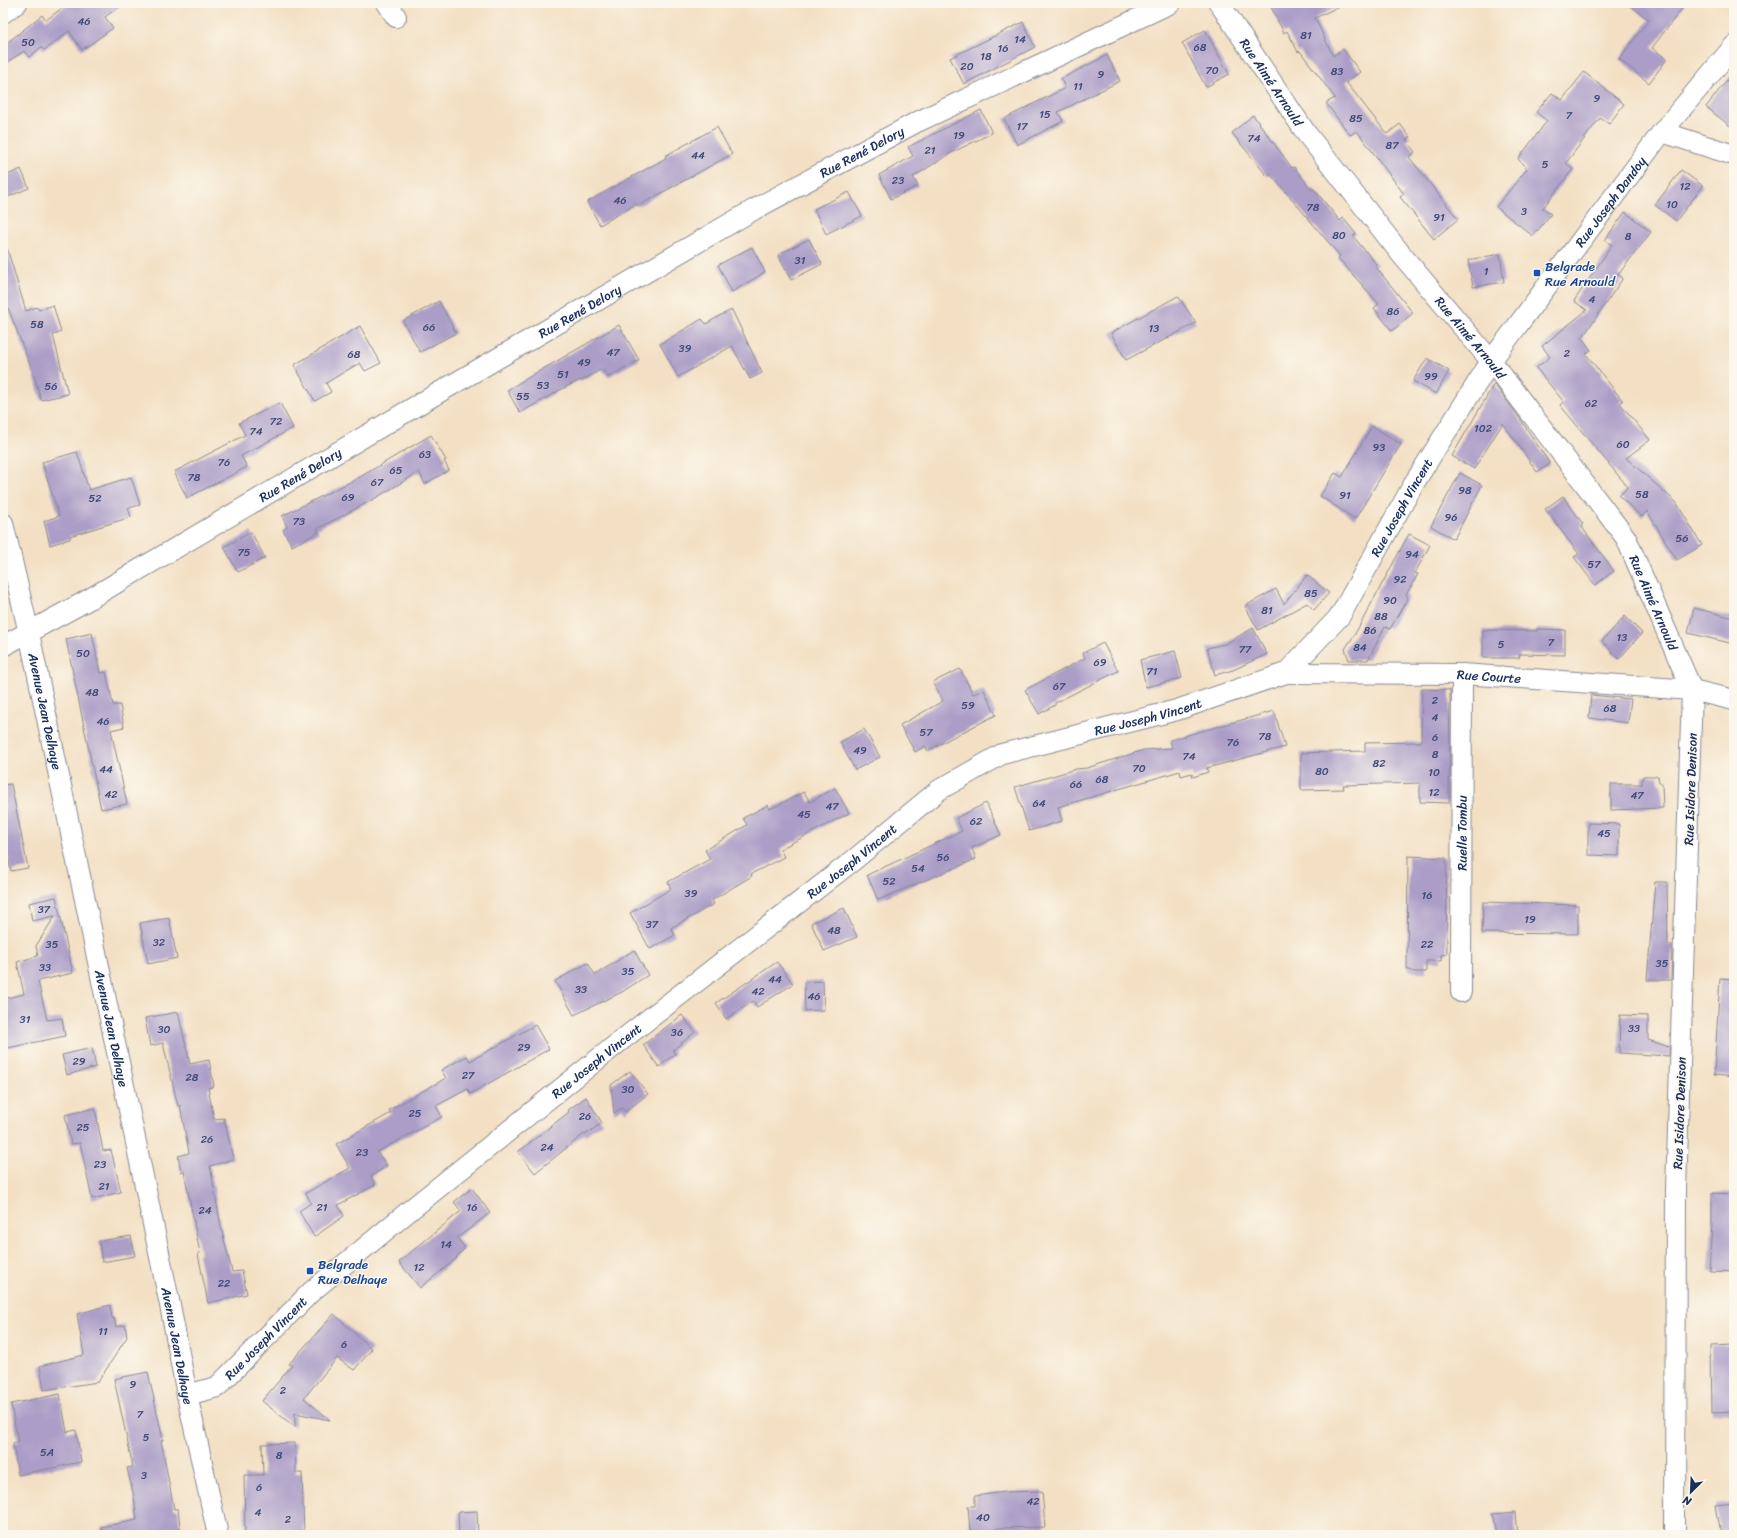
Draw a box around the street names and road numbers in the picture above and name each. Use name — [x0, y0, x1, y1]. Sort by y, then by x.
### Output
street label: Rue Aimé Arnould — [1233, 33, 1310, 132]
street label: Rue René Delory — [816, 120, 909, 184]
street label: Rue Joseph Dandoy — [1569, 151, 1652, 252]
street label: Rue René Delory — [534, 278, 626, 345]
street label: Rue Aimé Arnould — [1429, 291, 1513, 385]
street label: Rue René Delory — [254, 441, 346, 509]
street label: Rue Joseph Vincent — [1364, 454, 1439, 561]
street label: Rue Aimé Arnould — [1623, 551, 1685, 655]
street label: Avenue Jean Delhaye — [21, 650, 68, 772]
street label: Rue Courte — [1457, 663, 1522, 690]
street label: Rue Joseph Vincent — [1092, 691, 1205, 742]
street label: Rue Isidore Denison — [1677, 732, 1704, 846]
street label: Ruelle Tombu — [1450, 795, 1474, 871]
street label: Rue Joseph Vincent — [801, 818, 902, 905]
street label: Avenue Jean Delhaye — [88, 967, 135, 1089]
street label: Rue Joseph Vincent — [546, 1017, 647, 1104]
street label: Rue Isidore Denison — [1666, 1056, 1693, 1170]
street label: Avenue Jean Delhaye — [154, 1284, 200, 1407]
street label: Rue Joseph Vincent — [219, 1291, 313, 1386]

